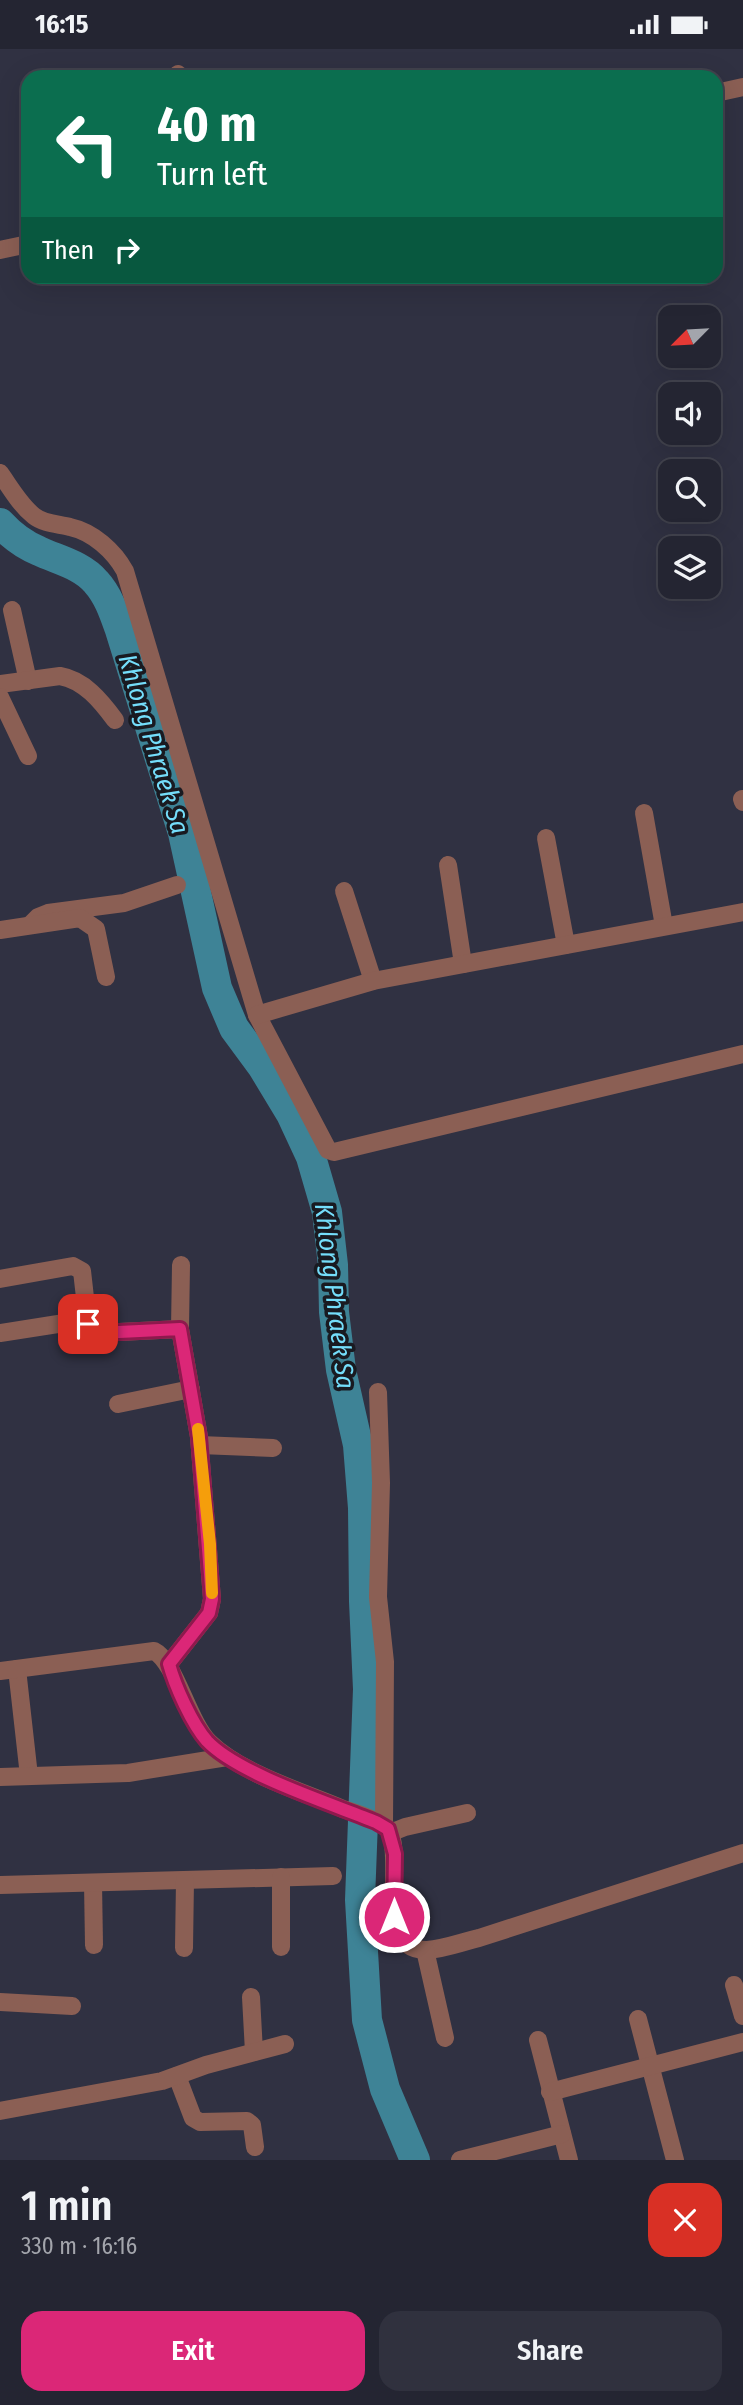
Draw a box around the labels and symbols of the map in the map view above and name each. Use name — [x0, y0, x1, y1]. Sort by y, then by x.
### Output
north arrow — [658, 305, 721, 367]
water label: Khlong Phraek Sa — [111, 650, 196, 838]
water label: Khlong Phraek Sa — [308, 1202, 361, 1390]
pin — [58, 1294, 118, 1354]
position arrow — [357, 1880, 431, 1954]

